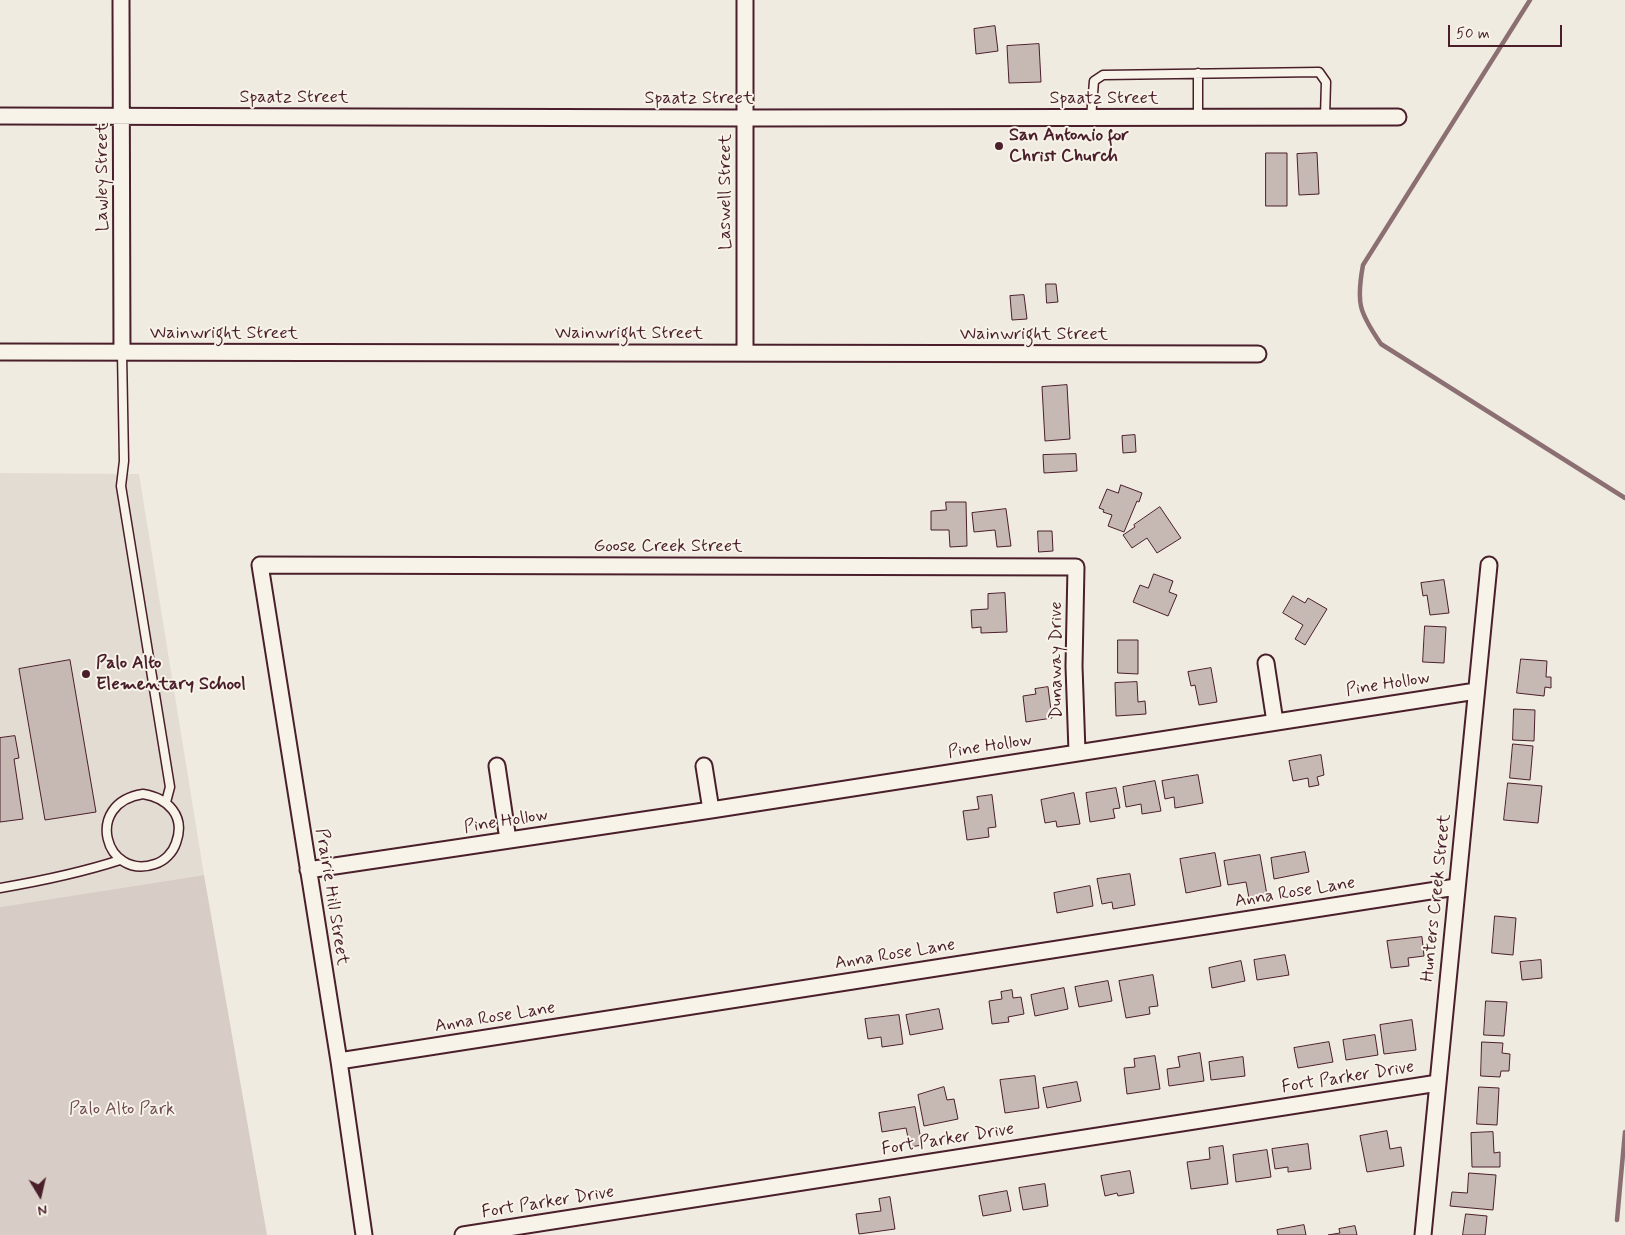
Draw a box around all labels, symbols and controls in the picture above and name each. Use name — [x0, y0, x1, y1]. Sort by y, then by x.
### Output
scale bar — [1450, 15, 1564, 47]
text: 50 m — [1456, 24, 1490, 44]
street label: Spaatz Street — [240, 87, 348, 109]
street label: Spaatz Street — [645, 88, 753, 110]
street label: Spaatz Street — [1050, 88, 1158, 110]
street label: Lawley Street — [92, 122, 114, 232]
place label: San Antonio for Christ Church — [1009, 125, 1129, 168]
street label: Laswell Street — [715, 134, 737, 250]
marker: San Antonio for Christ Church — [993, 140, 1005, 152]
street label: Wainwright Street — [150, 323, 298, 345]
street label: Wainwright Street — [555, 323, 703, 345]
street label: Wainwright Street — [960, 324, 1108, 346]
street label: Goose Creek Street — [593, 536, 743, 558]
street label: Dunaway Drive — [1046, 601, 1068, 719]
place label: Palo Alto Elementary School — [96, 653, 246, 696]
marker: Palo Alto Elementary School — [80, 668, 92, 680]
street label: Pine Hollow — [1345, 668, 1431, 702]
street label: Pine Hollow — [947, 730, 1033, 764]
street label: Pine Hollow — [463, 805, 549, 839]
street label: Hunters Creek Street — [1417, 813, 1457, 983]
street label: Prairie Hill Street — [309, 827, 353, 967]
street label: Anna Rose Lane — [1233, 873, 1357, 913]
street label: Anna Rose Lane — [833, 935, 957, 975]
street label: Anna Rose Lane — [433, 998, 557, 1038]
street label: Fort Parker Drive — [1280, 1057, 1416, 1099]
park label: Palo Alto Park — [69, 1099, 175, 1121]
street label: Fort Parker Drive — [880, 1119, 1016, 1161]
north arrow — [15, 1170, 65, 1220]
street label: Fort Parker Drive — [480, 1182, 616, 1224]
text: N — [36, 1200, 48, 1219]

